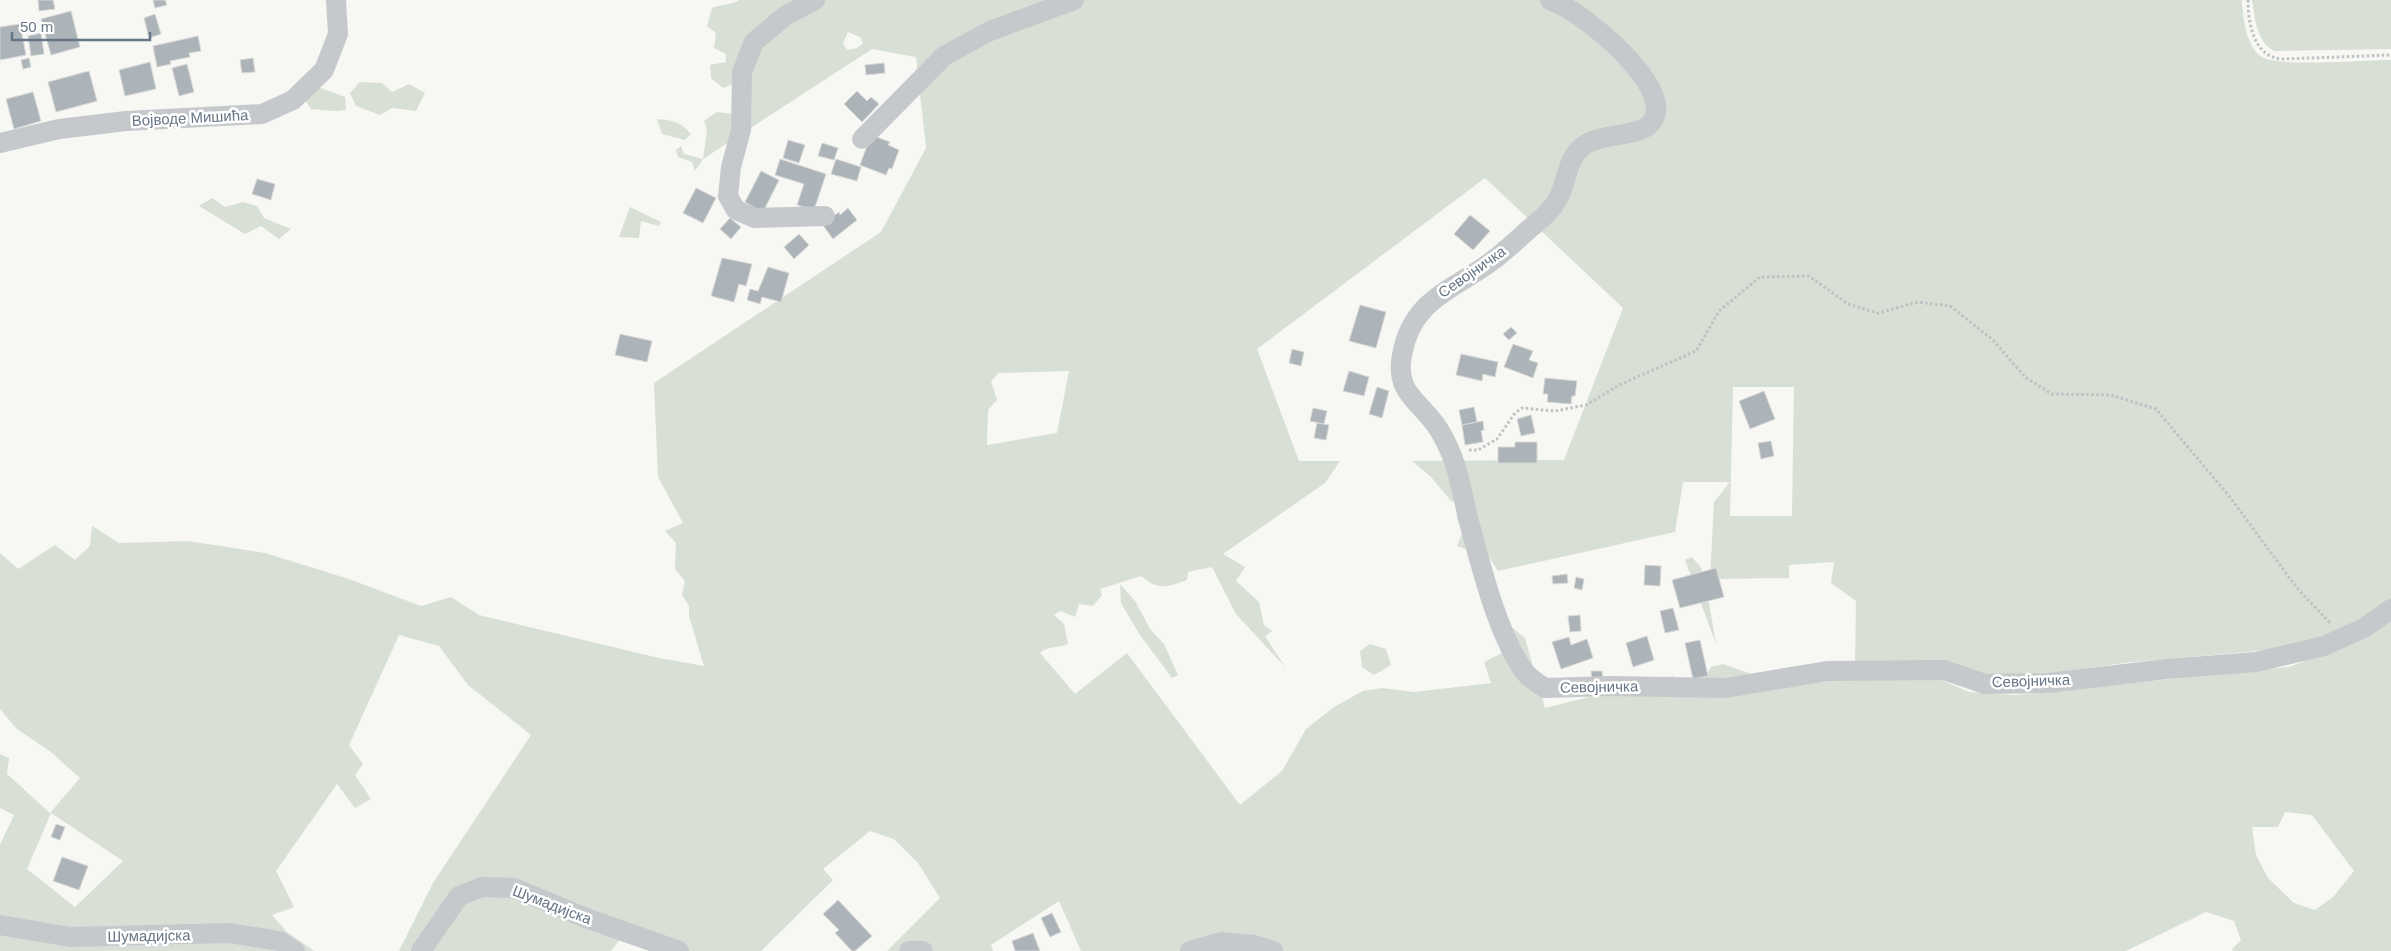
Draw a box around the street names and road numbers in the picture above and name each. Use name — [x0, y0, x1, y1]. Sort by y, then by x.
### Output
street label: Војводе Мишића — [131, 106, 249, 129]
street label: Севојничка — [1435, 242, 1509, 301]
street label: Севојничка — [1992, 671, 2071, 690]
street label: Севојничка — [1560, 677, 1639, 696]
street label: Шумадијска — [510, 882, 595, 928]
street label: Шумадијска — [107, 926, 191, 945]

